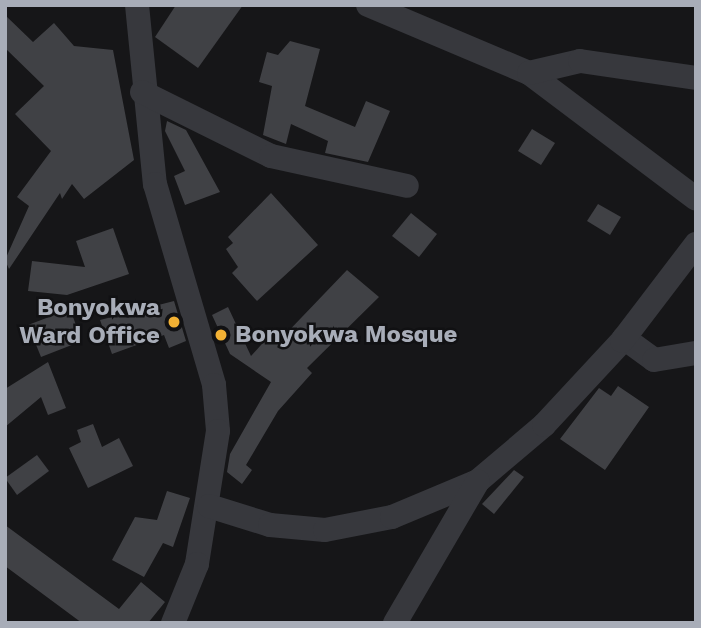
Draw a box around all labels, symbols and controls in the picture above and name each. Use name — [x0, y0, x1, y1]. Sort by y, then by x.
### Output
place label: Bonyokwa Ward Office — [19, 294, 160, 350]
marker: Bonyokwa Ward Office — [166, 314, 182, 330]
place label: Bonyokwa Mosque — [235, 321, 458, 349]
marker: Bonyokwa Mosque — [213, 327, 229, 343]

